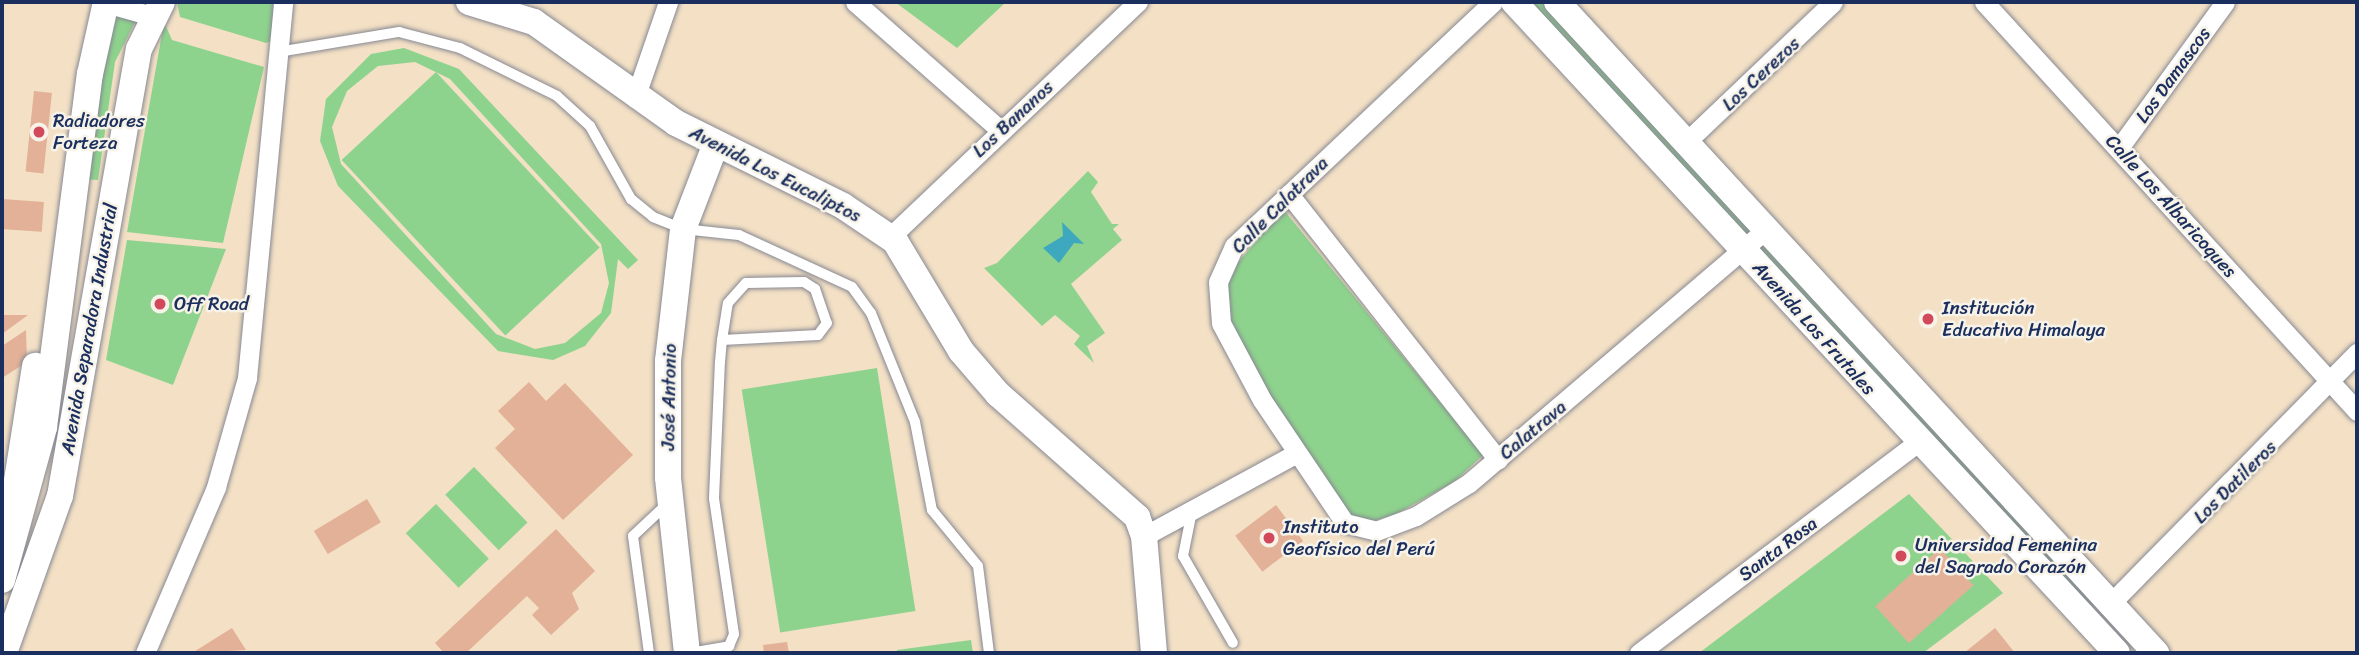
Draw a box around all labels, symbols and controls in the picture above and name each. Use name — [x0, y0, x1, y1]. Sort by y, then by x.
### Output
street label: Los Damascos — [2130, 22, 2216, 128]
street label: Los Cerezos — [1718, 32, 1804, 116]
street label: Los Bananos — [968, 76, 1058, 162]
place label: Radiadores Forteza — [53, 110, 145, 154]
street label: Avenida Los Eucaliptos — [685, 121, 865, 227]
marker: Radiadores Forteza — [31, 124, 47, 140]
street label: Calle Los Albaricoques — [2100, 129, 2242, 283]
street label: Calle Calatrava — [1227, 152, 1333, 258]
street label: Avenida Separadora Industrial — [56, 202, 122, 456]
street label: Avenida Los Frutales — [1748, 256, 1880, 400]
place label: Off Road — [174, 293, 249, 315]
marker: Off Road — [152, 296, 168, 312]
place label: Institución Educativa Himalaya — [1942, 297, 2105, 341]
marker: Institución Educativa Himalaya — [1920, 311, 1936, 327]
street label: José Antonio — [657, 343, 681, 451]
street label: Calatrava — [1495, 395, 1571, 465]
street label: Los Datileros — [2189, 436, 2281, 528]
street label: Santa Rosa — [1734, 512, 1822, 586]
place label: Instituto Geofísico del Perú — [1283, 516, 1435, 560]
marker: Instituto Geofísico del Perú — [1261, 530, 1277, 546]
place label: Universidad Femenina del Sagrado Corazón — [1915, 534, 2098, 578]
marker: Universidad Femenina del Sagrado Corazón — [1893, 548, 1909, 564]

